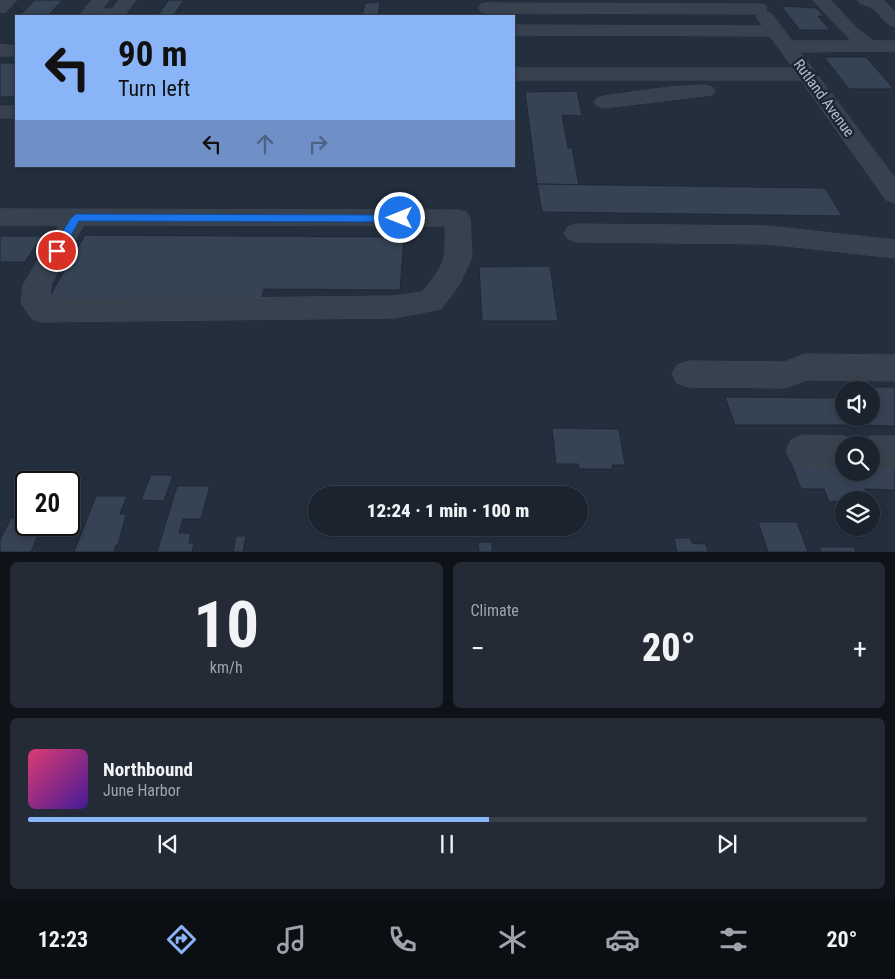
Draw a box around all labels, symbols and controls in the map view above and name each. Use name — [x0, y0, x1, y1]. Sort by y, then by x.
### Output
text: 90 m — [118, 34, 187, 75]
icon: left — [35, 35, 100, 100]
street label: Rutland Avenue — [790, 56, 858, 140]
text: Turn left — [118, 76, 190, 101]
icon: left — [198, 130, 226, 158]
icon: ahead — [251, 130, 279, 158]
icon: right — [304, 130, 332, 158]
position arrow — [373, 191, 425, 243]
pin — [36, 230, 78, 272]
icon: arrive — [43, 237, 71, 265]
map controls — [835, 381, 880, 536]
button: sound — [835, 381, 880, 426]
button: search — [835, 436, 880, 481]
speed limit sign: 20 — [15, 471, 80, 536]
button: layers — [835, 491, 880, 536]
text: 12:24 · 1 min · 100 m — [367, 499, 529, 522]
text: 10 — [193, 587, 259, 663]
text: Climate — [471, 601, 519, 620]
text: 20° — [642, 626, 696, 670]
text: − — [471, 632, 485, 665]
text: + — [853, 632, 867, 665]
text: km/h — [210, 658, 243, 677]
text: Northbound — [103, 758, 193, 781]
text: June Harbor — [103, 781, 181, 800]
icon: previous — [154, 830, 182, 858]
icon: pause — [433, 830, 461, 858]
icon: next — [713, 830, 741, 858]
icon: directions — [164, 922, 199, 957]
icon: music — [274, 922, 309, 957]
icon: phone — [385, 922, 420, 957]
icon: climate — [495, 922, 530, 957]
icon: car — [605, 922, 640, 957]
icon: filters — [716, 922, 751, 957]
text: 12:23 — [38, 927, 88, 952]
text: 20° — [826, 927, 857, 952]

